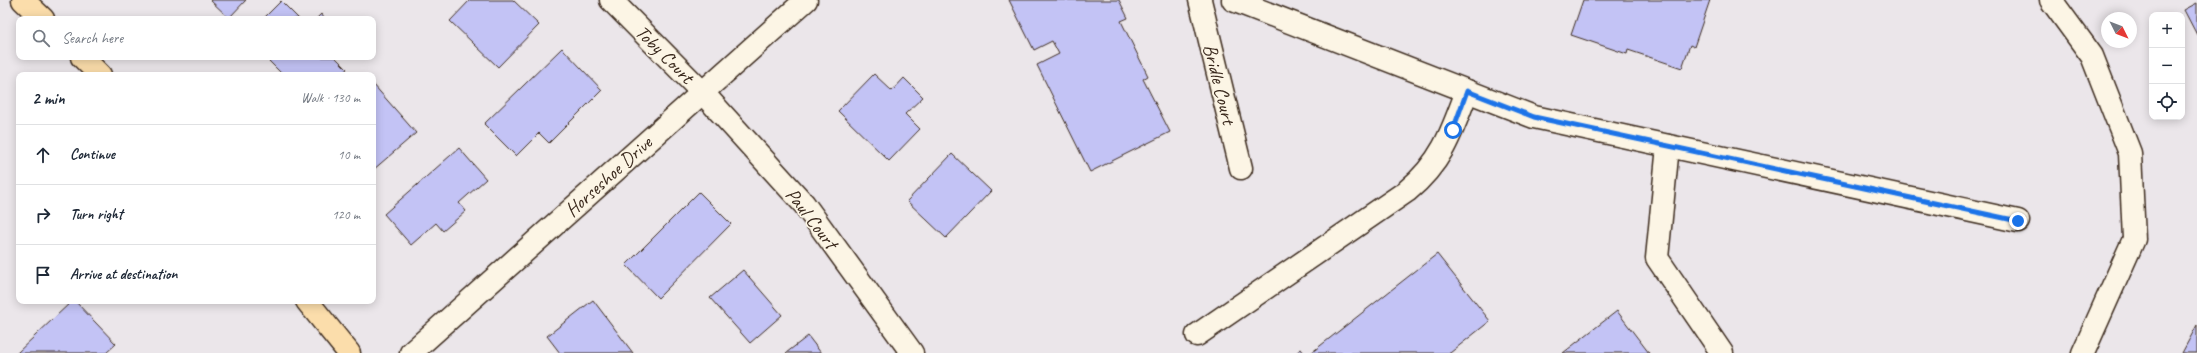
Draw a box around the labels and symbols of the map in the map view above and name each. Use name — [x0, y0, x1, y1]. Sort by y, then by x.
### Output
north arrow — [2101, 12, 2137, 48]
street label: Toby Court — [630, 20, 701, 91]
street label: Bridle Court — [1197, 41, 1242, 129]
route start — [1444, 121, 1462, 139]
street label: Horseshoe Drive — [559, 130, 658, 222]
street label: Paul Court — [780, 183, 845, 257]
route end — [2009, 212, 2027, 230]

